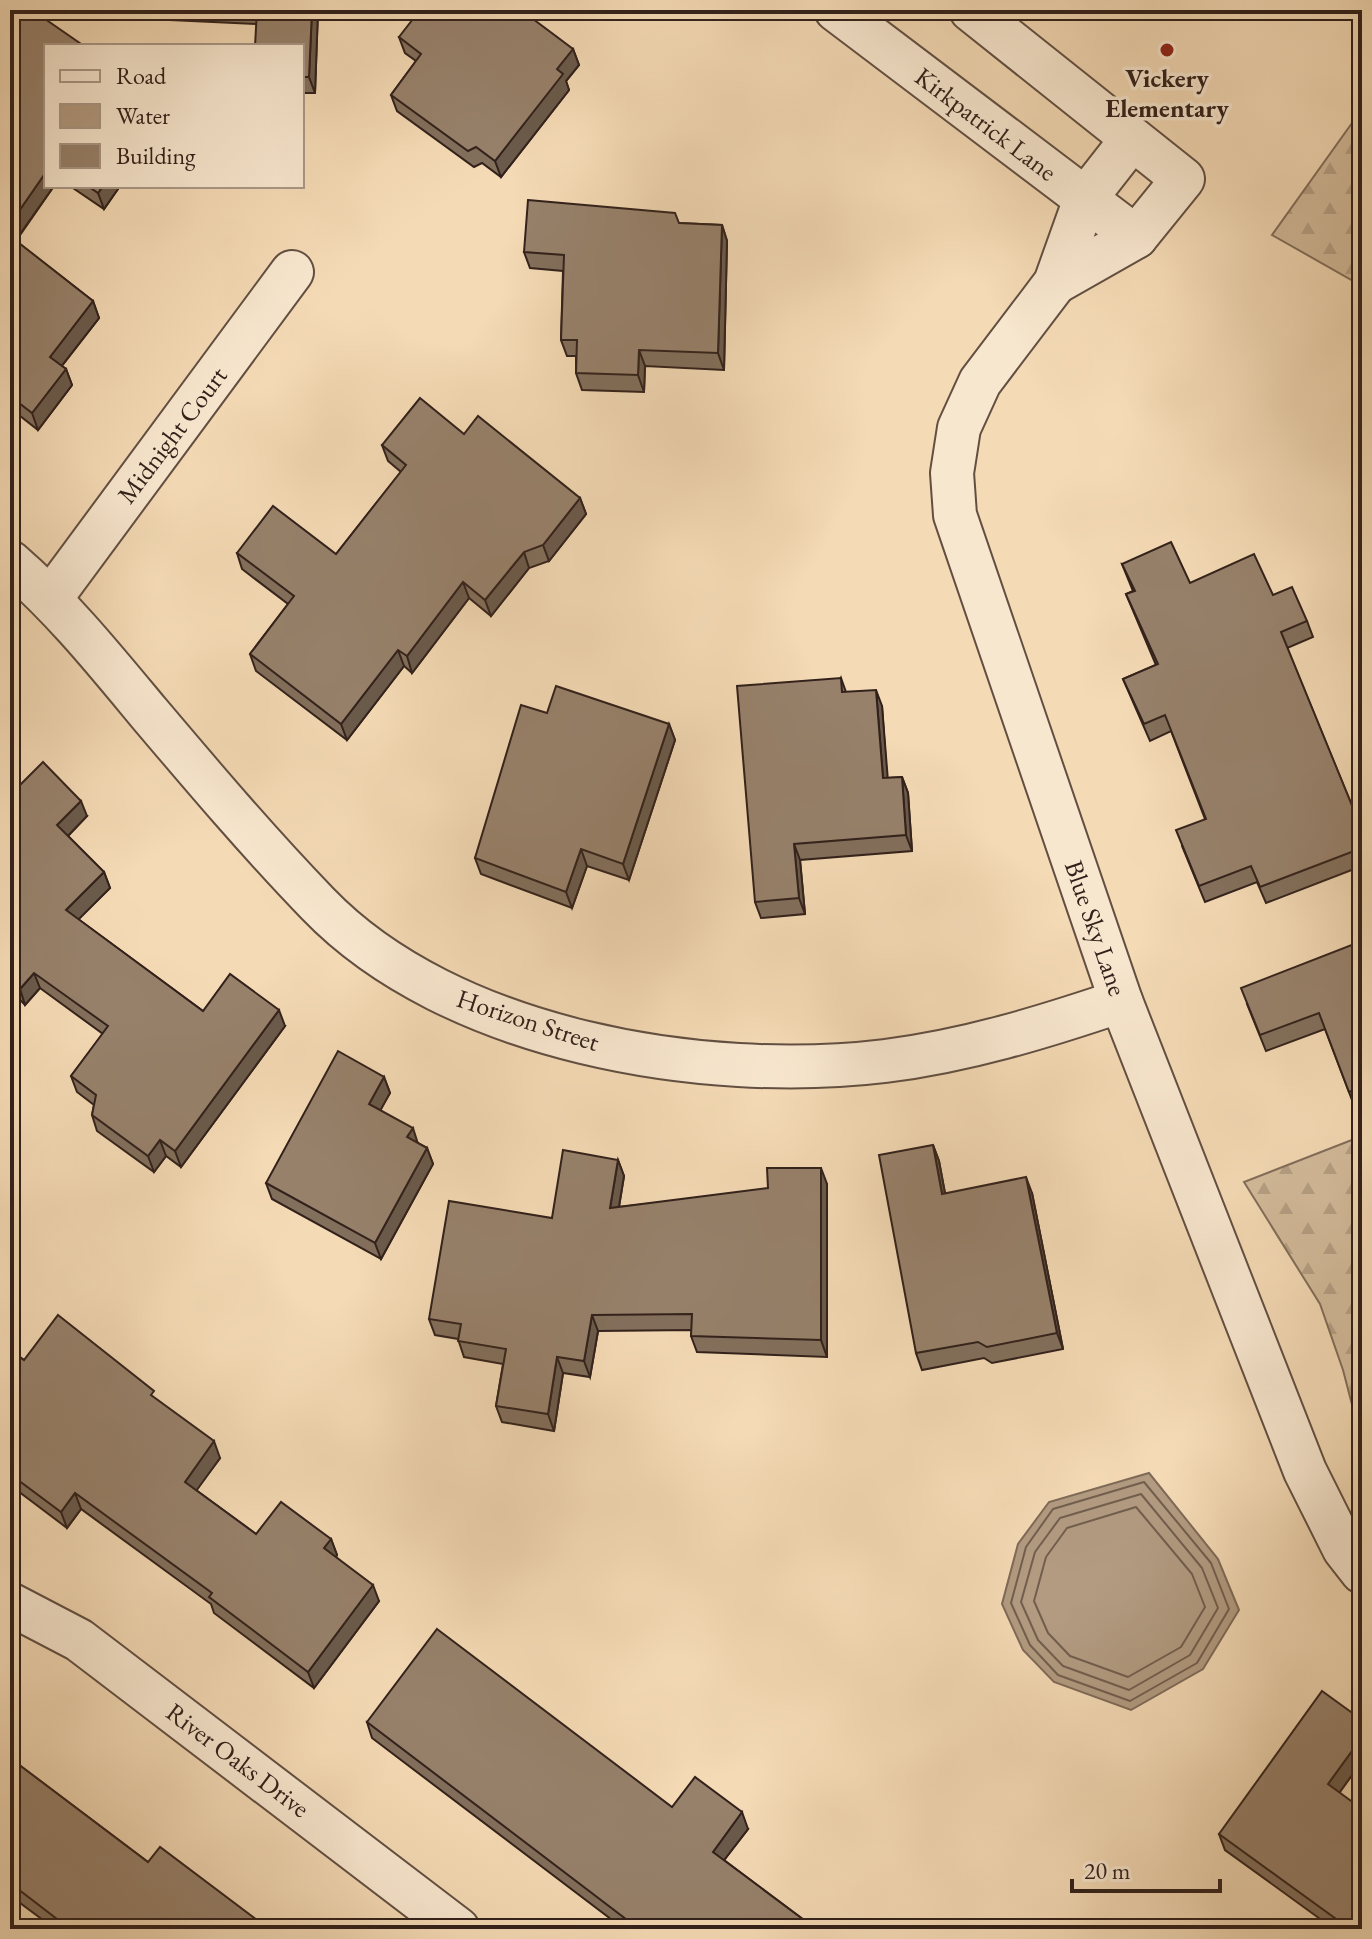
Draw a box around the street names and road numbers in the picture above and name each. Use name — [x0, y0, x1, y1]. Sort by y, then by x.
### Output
street label: Kirkpatrick Lane — [908, 60, 1064, 188]
street label: Midnight Court — [109, 360, 235, 510]
street label: Blue Sky Lane — [1057, 856, 1135, 1000]
street label: Horizon Street — [453, 981, 603, 1059]
street label: River Oaks Drive — [159, 1695, 317, 1825]

